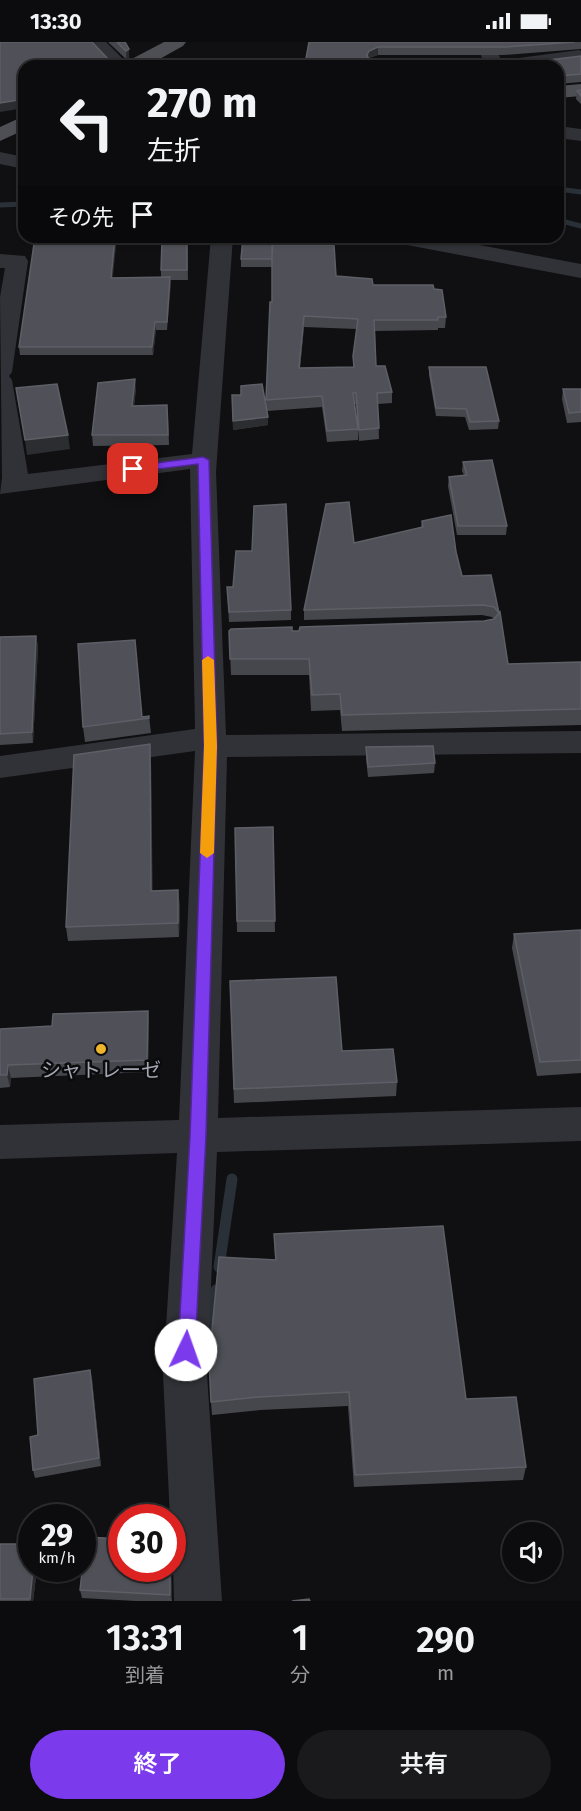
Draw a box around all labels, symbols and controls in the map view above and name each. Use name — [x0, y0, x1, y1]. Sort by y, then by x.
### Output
text: 13:30 — [30, 8, 82, 35]
text: 270 m — [147, 78, 258, 128]
icon: left — [48, 84, 126, 162]
text: 左折 — [147, 135, 201, 167]
icon: arrive — [126, 198, 159, 231]
text: その先 — [48, 204, 114, 231]
pin — [107, 443, 158, 494]
icon: arrive — [116, 452, 149, 485]
marker: シャトレーゼ — [94, 1042, 108, 1056]
place label: シャトレーゼ — [41, 1058, 161, 1082]
position arrow — [154, 1318, 218, 1382]
speed limit sign: 30 — [108, 1504, 186, 1582]
text: 29 — [41, 1518, 73, 1554]
map controls — [502, 1522, 562, 1582]
button: sound — [502, 1522, 562, 1582]
text: km/h — [38, 1549, 76, 1567]
text: 13:31 — [106, 1616, 184, 1660]
text: 1 — [292, 1616, 308, 1660]
text: 290 — [416, 1618, 475, 1662]
text: m — [437, 1661, 454, 1685]
text: 到着 — [125, 1663, 165, 1687]
text: 分 — [290, 1663, 310, 1687]
button: 終了 — [30, 1730, 285, 1799]
button: 共有 — [297, 1730, 551, 1799]

